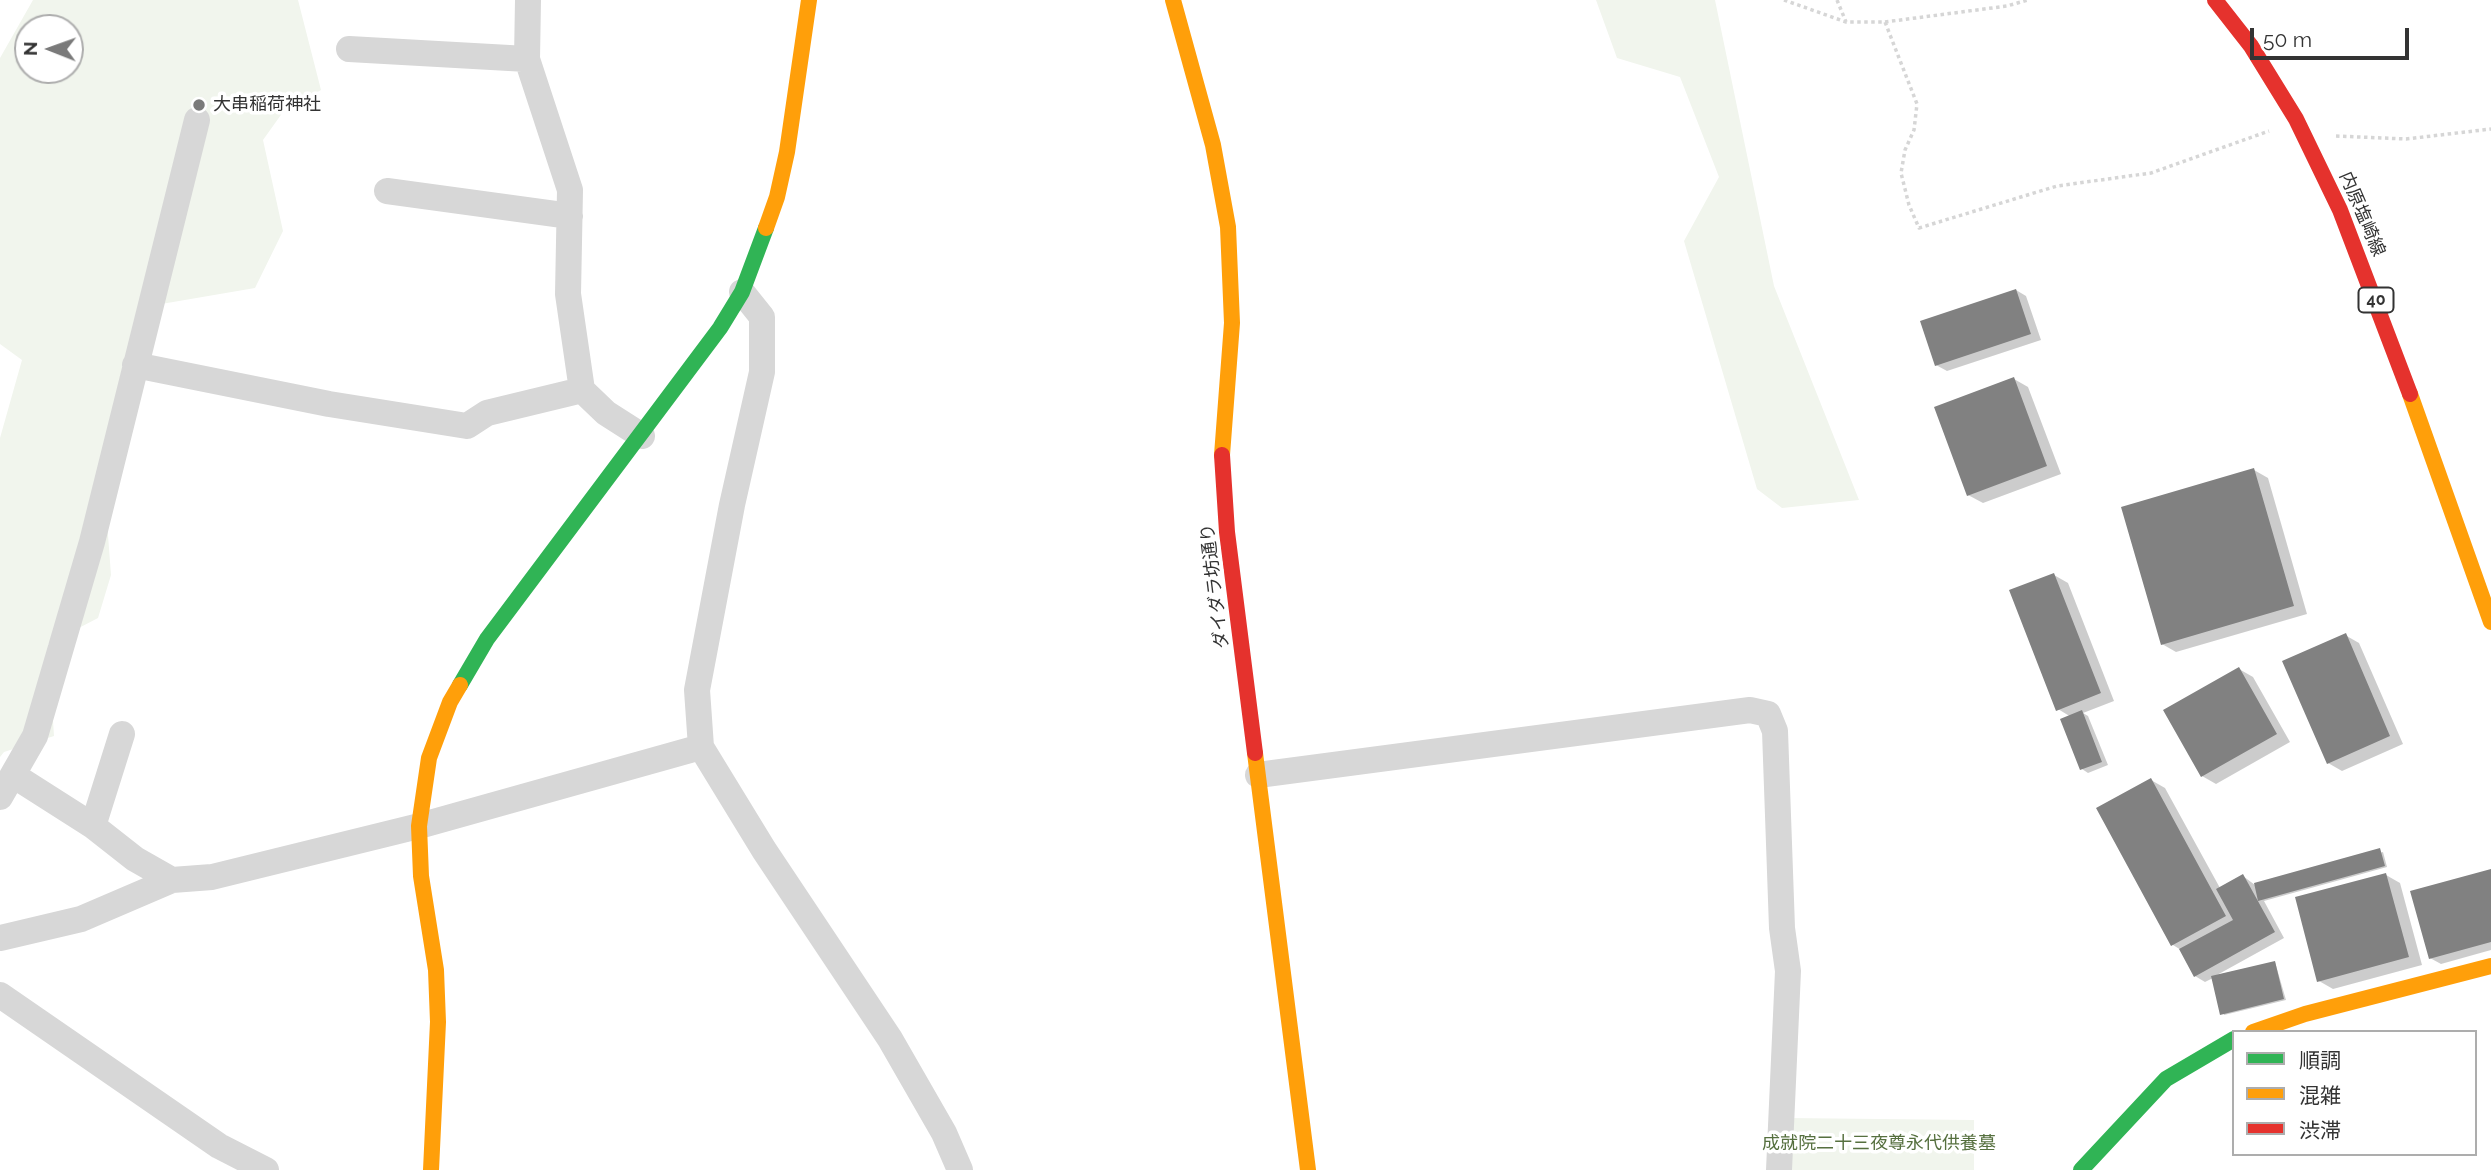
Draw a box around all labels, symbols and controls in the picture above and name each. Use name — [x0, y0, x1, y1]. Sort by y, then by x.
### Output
north arrow — [14, 14, 84, 84]
scale bar — [2253, 14, 2412, 58]
text: 50 m — [2263, 27, 2312, 52]
text: N — [19, 41, 41, 56]
place label: 大串稲荷神社 — [213, 94, 321, 116]
marker: 大串稲荷神社 — [191, 97, 207, 113]
street label: 内原塩崎線 — [2334, 168, 2390, 260]
road number: 40 — [2358, 288, 2394, 312]
street label: ダイダラ坊通り — [1197, 522, 1233, 650]
legend — [2232, 1030, 2477, 1156]
text: 順調 — [2299, 1048, 2341, 1073]
text: 混雑 — [2299, 1083, 2341, 1108]
text: 渋滞 — [2299, 1118, 2341, 1143]
park label: 成就院二十三夜尊永代供養墓 — [1762, 1133, 1996, 1155]

